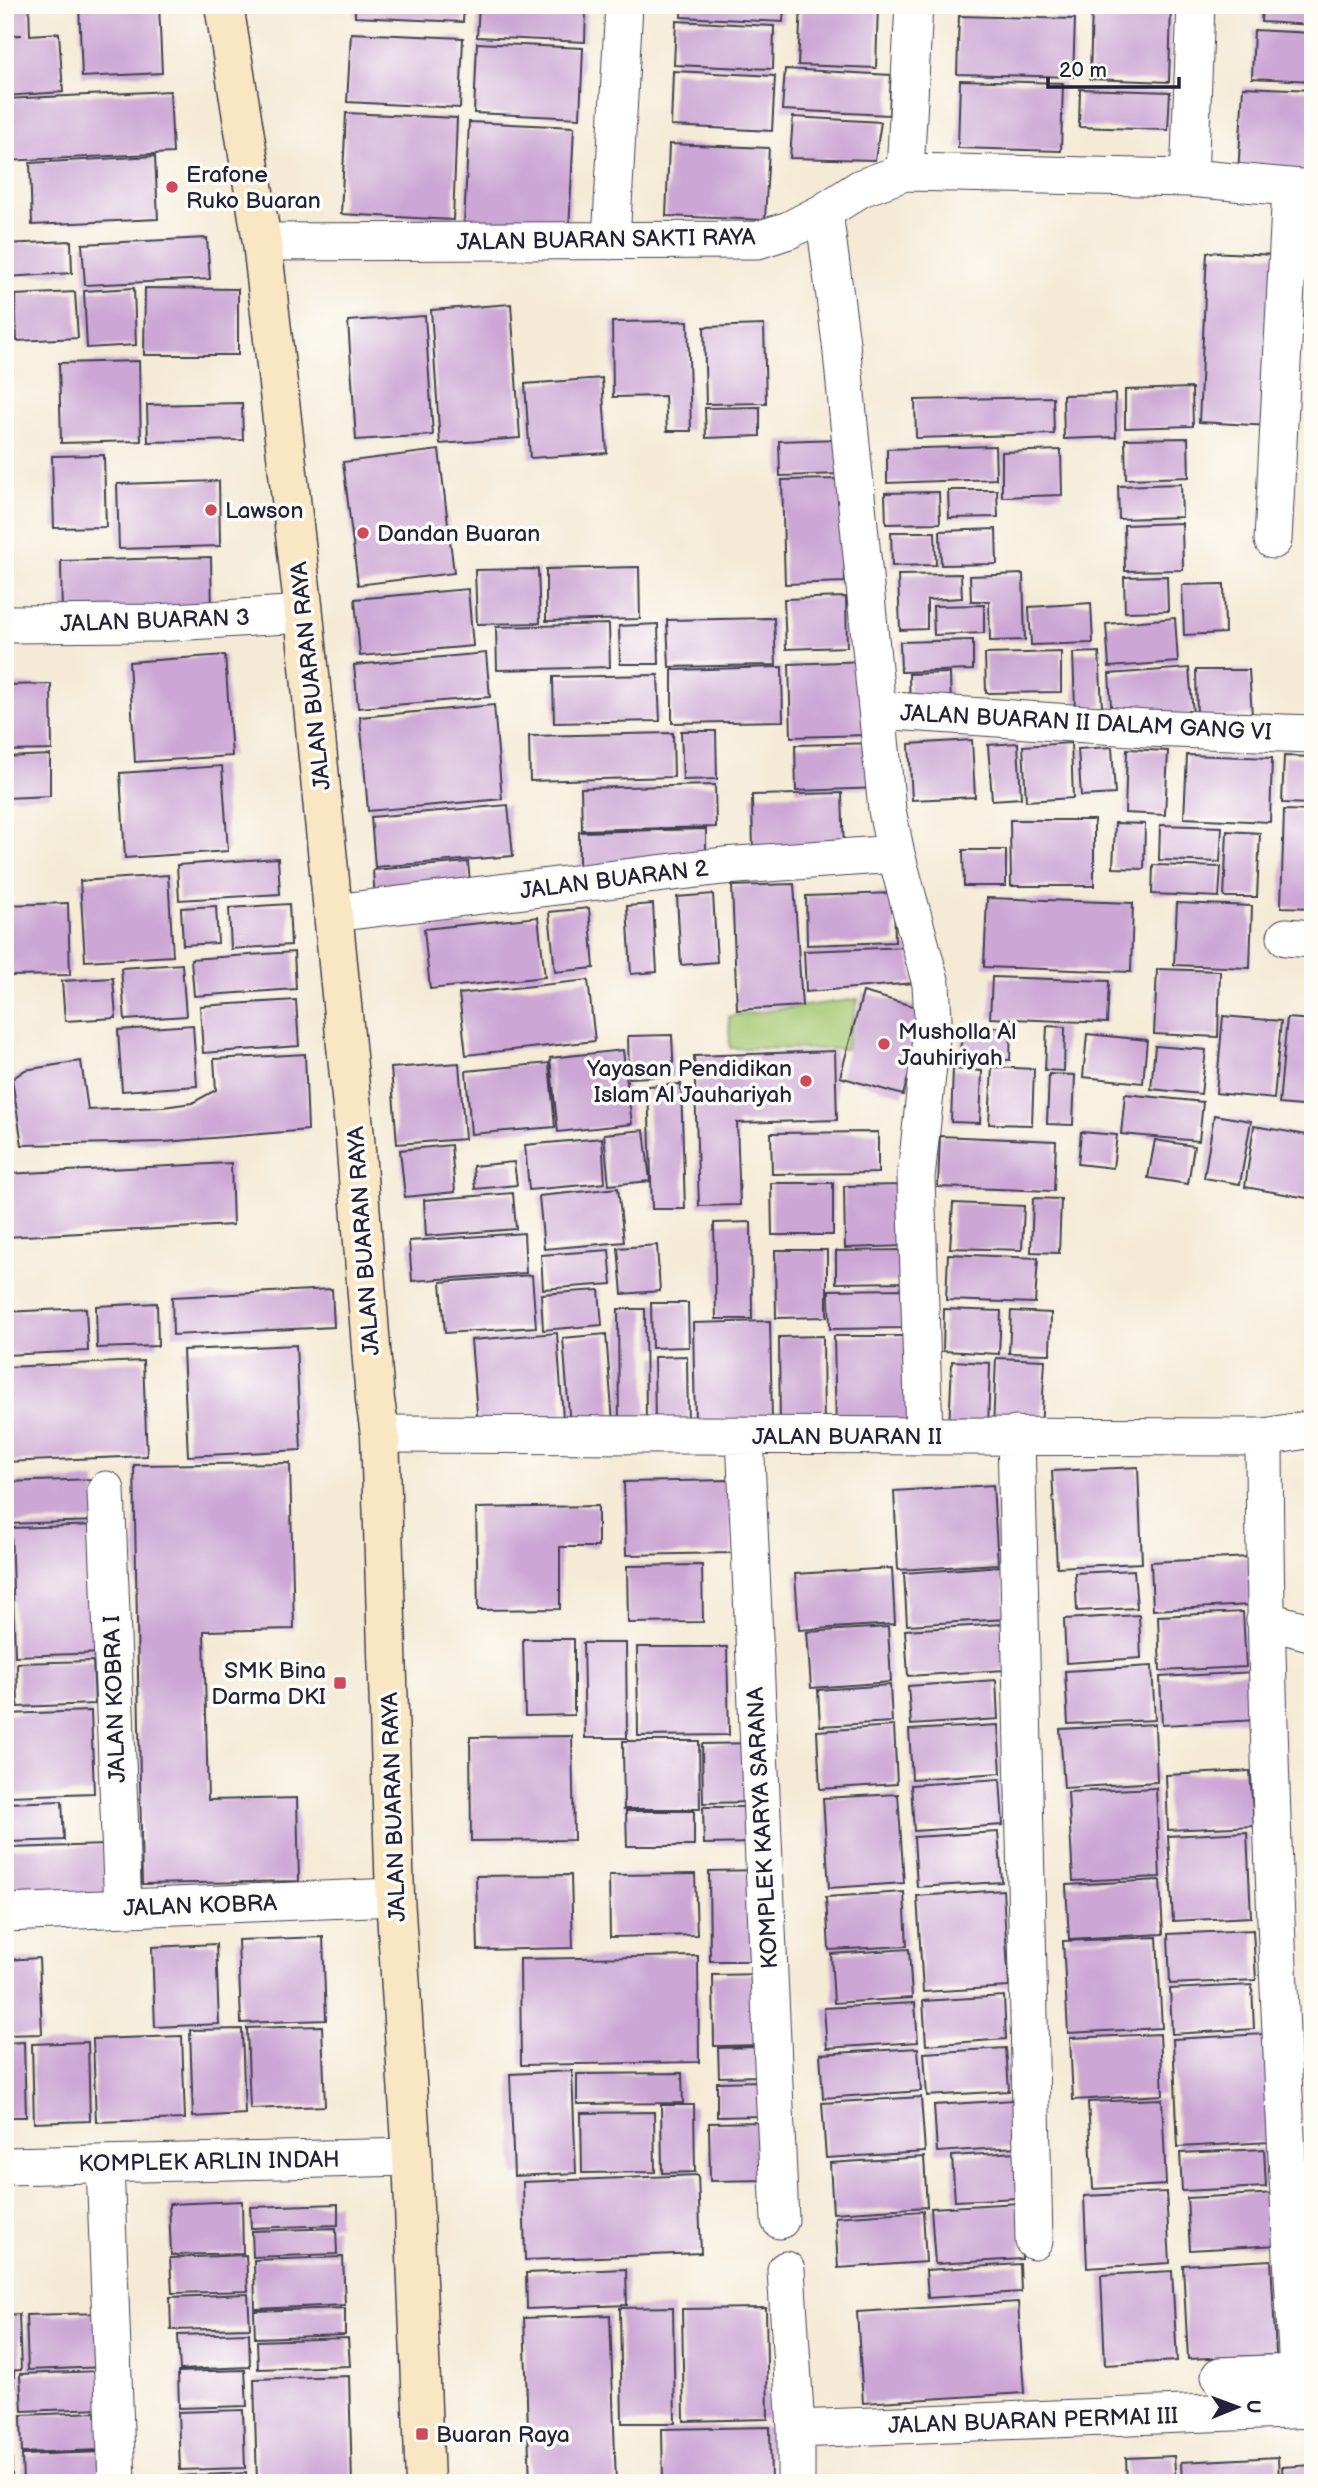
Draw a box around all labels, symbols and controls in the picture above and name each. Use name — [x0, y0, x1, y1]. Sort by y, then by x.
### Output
scale bar — [1048, 46, 1180, 90]
text: 20 m — [1059, 58, 1107, 83]
place label: Erafone Ruko Buaran — [186, 161, 321, 215]
marker: Erafone Ruko Buaran — [164, 179, 180, 195]
street label: JALAN BUARAN SAKTI RAYA — [456, 223, 757, 257]
place label: Lawson — [225, 497, 303, 525]
marker: Lawson — [203, 502, 219, 518]
place label: Dandan Buaran — [377, 520, 540, 548]
marker: Dandan Buaran — [355, 525, 371, 541]
street label: JALAN BUARAN RAYA — [285, 559, 337, 791]
street label: JALAN BUARAN 3 — [60, 604, 250, 638]
street label: JALAN BUARAN II DALAM GANG VI — [899, 699, 1272, 747]
street label: JALAN BUARAN 2 — [518, 855, 710, 905]
place label: Musholla Al Jauhiriyah — [898, 1018, 1016, 1072]
marker: Musholla Al Jauhiriyah — [876, 1036, 892, 1052]
place label: Yayasan Pendidikan Islam Al Jauhariyah — [586, 1055, 792, 1109]
marker: Yayasan Pendidikan Islam Al Jauhariyah — [798, 1073, 814, 1089]
street label: JALAN BUARAN RAYA — [342, 1125, 386, 1356]
street label: JALAN BUARAN II — [752, 1423, 942, 1451]
street label: JALAN KOBRA I — [98, 1615, 132, 1783]
place label: SMK Bina Darma DKI — [211, 1657, 326, 1711]
marker: SMK Bina Darma DKI — [332, 1675, 348, 1691]
street label: KOMPLEK KARYA SARANA — [742, 1685, 784, 1970]
street label: JALAN BUARAN RAYA — [376, 1691, 412, 1922]
street label: JALAN KOBRA — [123, 1889, 278, 1923]
street label: KOMPLEK ARLIN INDAH — [78, 2146, 340, 2178]
north arrow — [1202, 2372, 1272, 2442]
text: U — [1241, 2400, 1264, 2414]
street label: JALAN BUARAN PERMAI III — [887, 2402, 1179, 2440]
place label: Buaran Raya — [436, 2421, 570, 2449]
marker: Buaran Raya — [414, 2426, 430, 2442]

